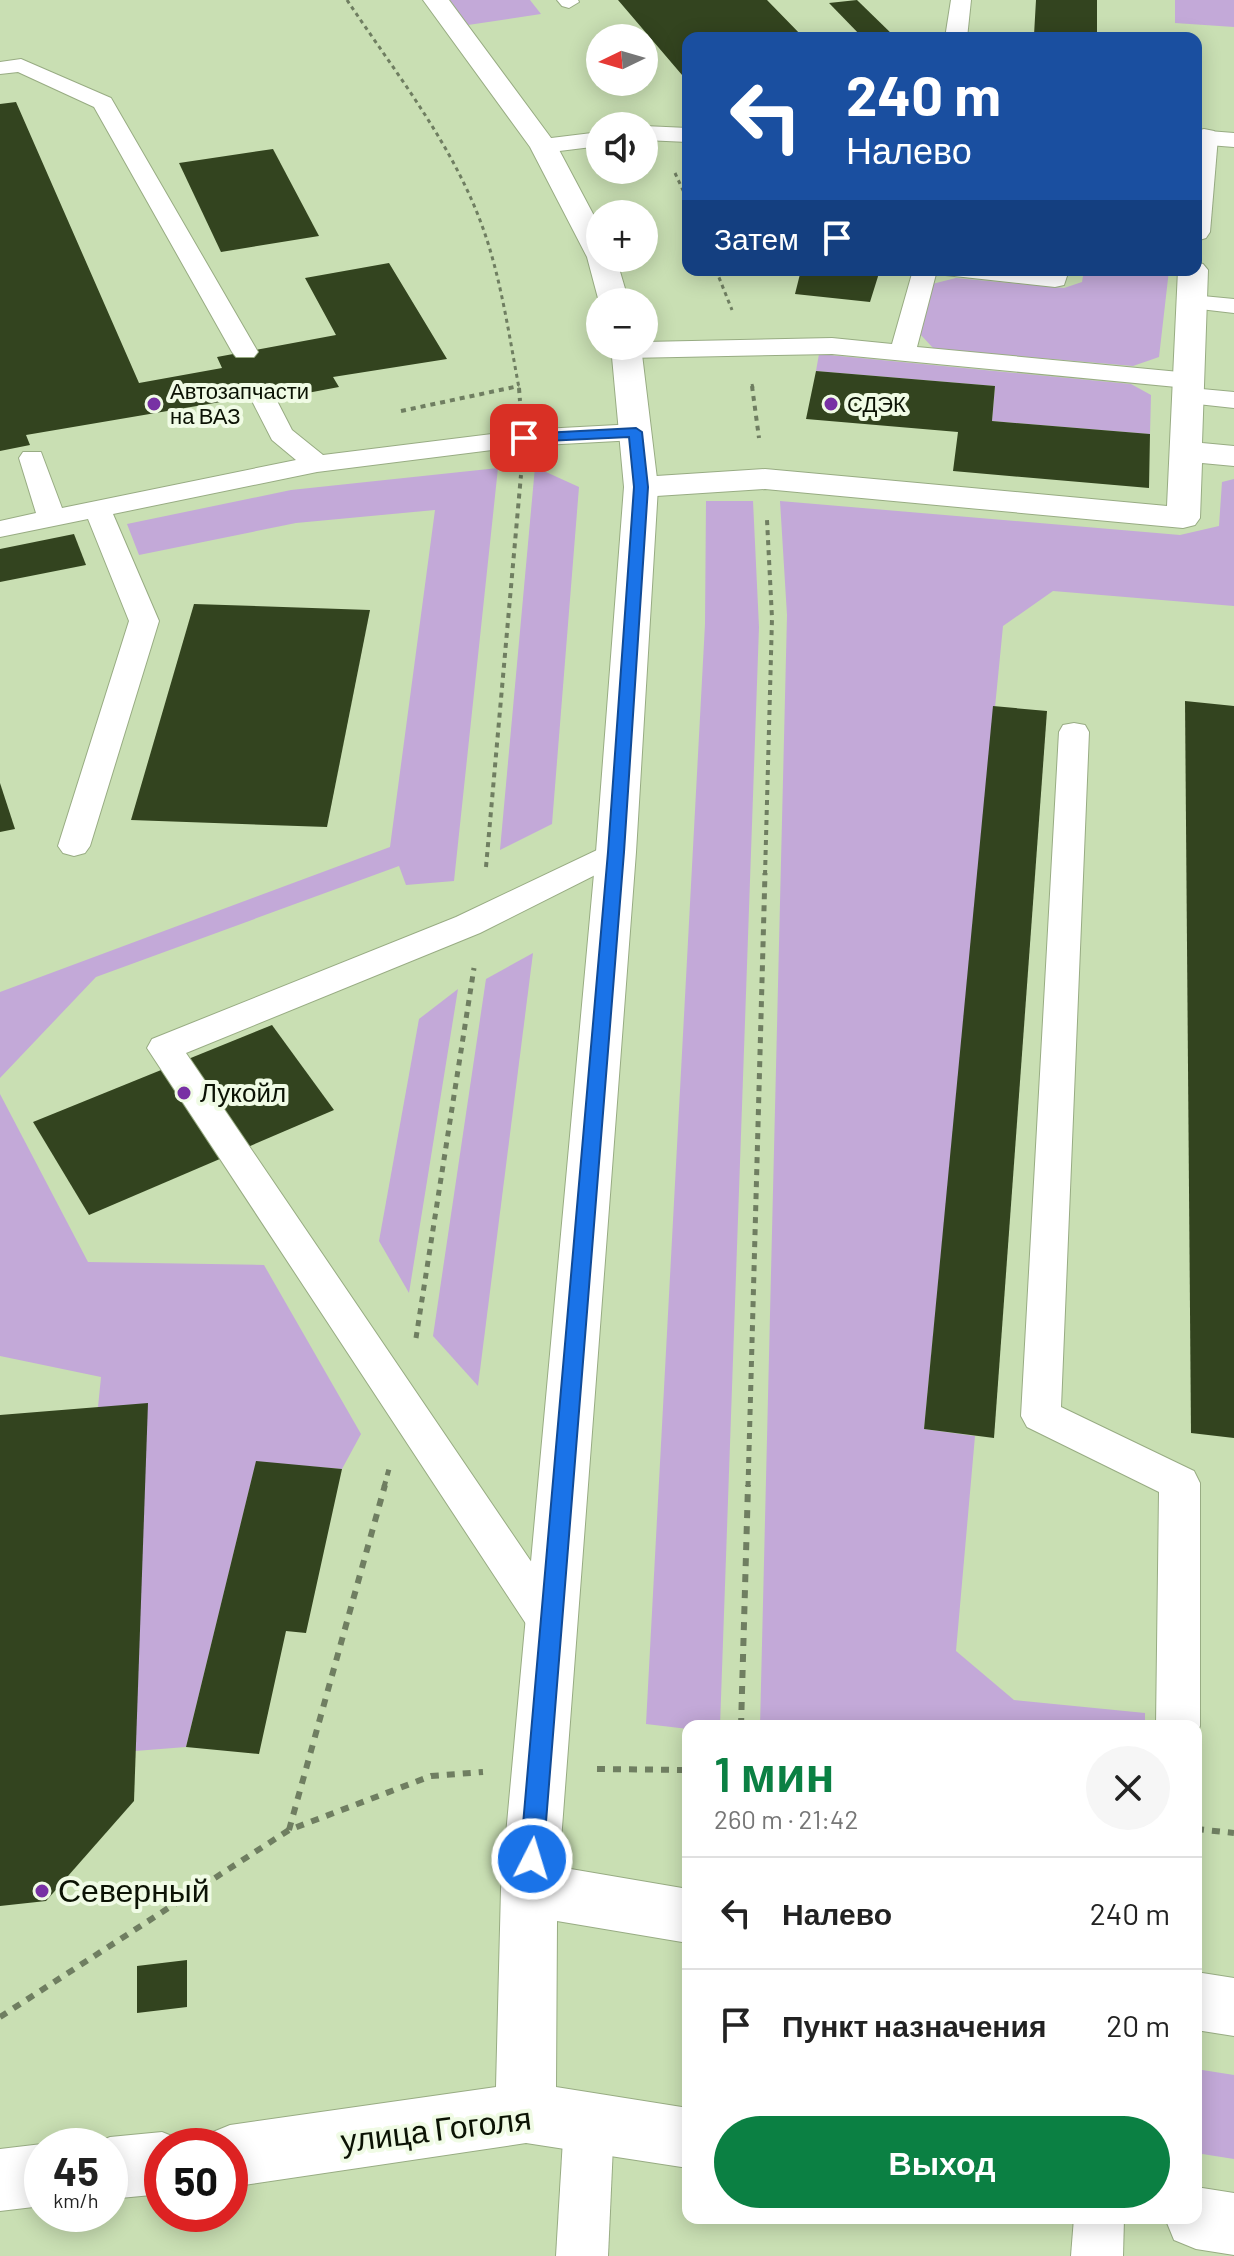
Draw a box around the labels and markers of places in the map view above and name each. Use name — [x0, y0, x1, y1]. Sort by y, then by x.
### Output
place label: Автозапчасти на ВАЗ — [170, 377, 309, 428]
place label: СДЭК — [847, 390, 906, 417]
marker: Автозапчасти на ВАЗ — [145, 395, 163, 413]
marker: СДЭК — [822, 395, 840, 413]
pin — [490, 404, 558, 472]
place label: Лукойл — [200, 1076, 286, 1107]
marker: Лукойл — [175, 1084, 193, 1102]
place label: Северный — [58, 1870, 210, 1909]
marker: Северный — [33, 1882, 51, 1900]

